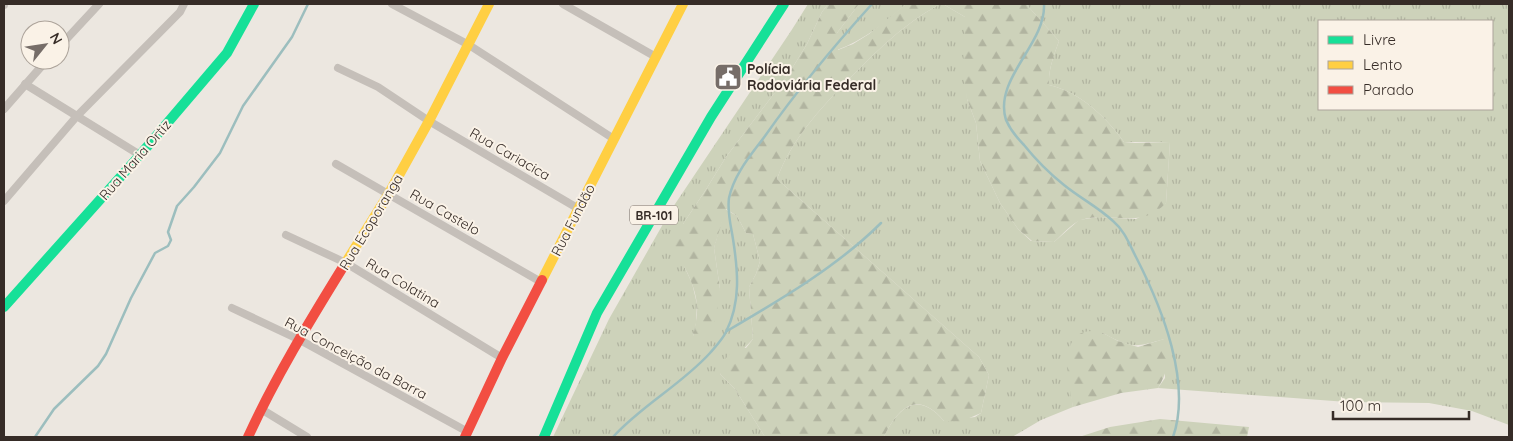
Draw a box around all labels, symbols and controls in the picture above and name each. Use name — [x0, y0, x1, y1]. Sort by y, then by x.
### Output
north arrow — [20, 20, 70, 70]
legend — [1318, 20, 1493, 110]
text: N — [46, 30, 67, 47]
text: Livre — [1363, 30, 1396, 49]
text: Lento — [1363, 55, 1402, 74]
place label: Polícia Rodoviária Federal — [747, 60, 876, 94]
public building icon: Polícia Rodoviária Federal — [713, 62, 743, 92]
text: Parado — [1363, 80, 1414, 99]
street label: Rua Maria Ortiz — [95, 116, 175, 204]
street label: Rua Cariacica — [467, 124, 553, 184]
street label: Rua Ecoporanga — [335, 171, 407, 273]
street label: Rua Fundão — [547, 181, 599, 259]
street label: Rua Castelo — [407, 185, 483, 239]
road number: BR-101 — [630, 206, 678, 224]
street label: Rua Colatina — [363, 254, 443, 312]
street label: Rua Conceição da Barra — [282, 313, 430, 403]
scale bar — [1333, 388, 1469, 420]
text: 100 m — [1340, 396, 1381, 415]

